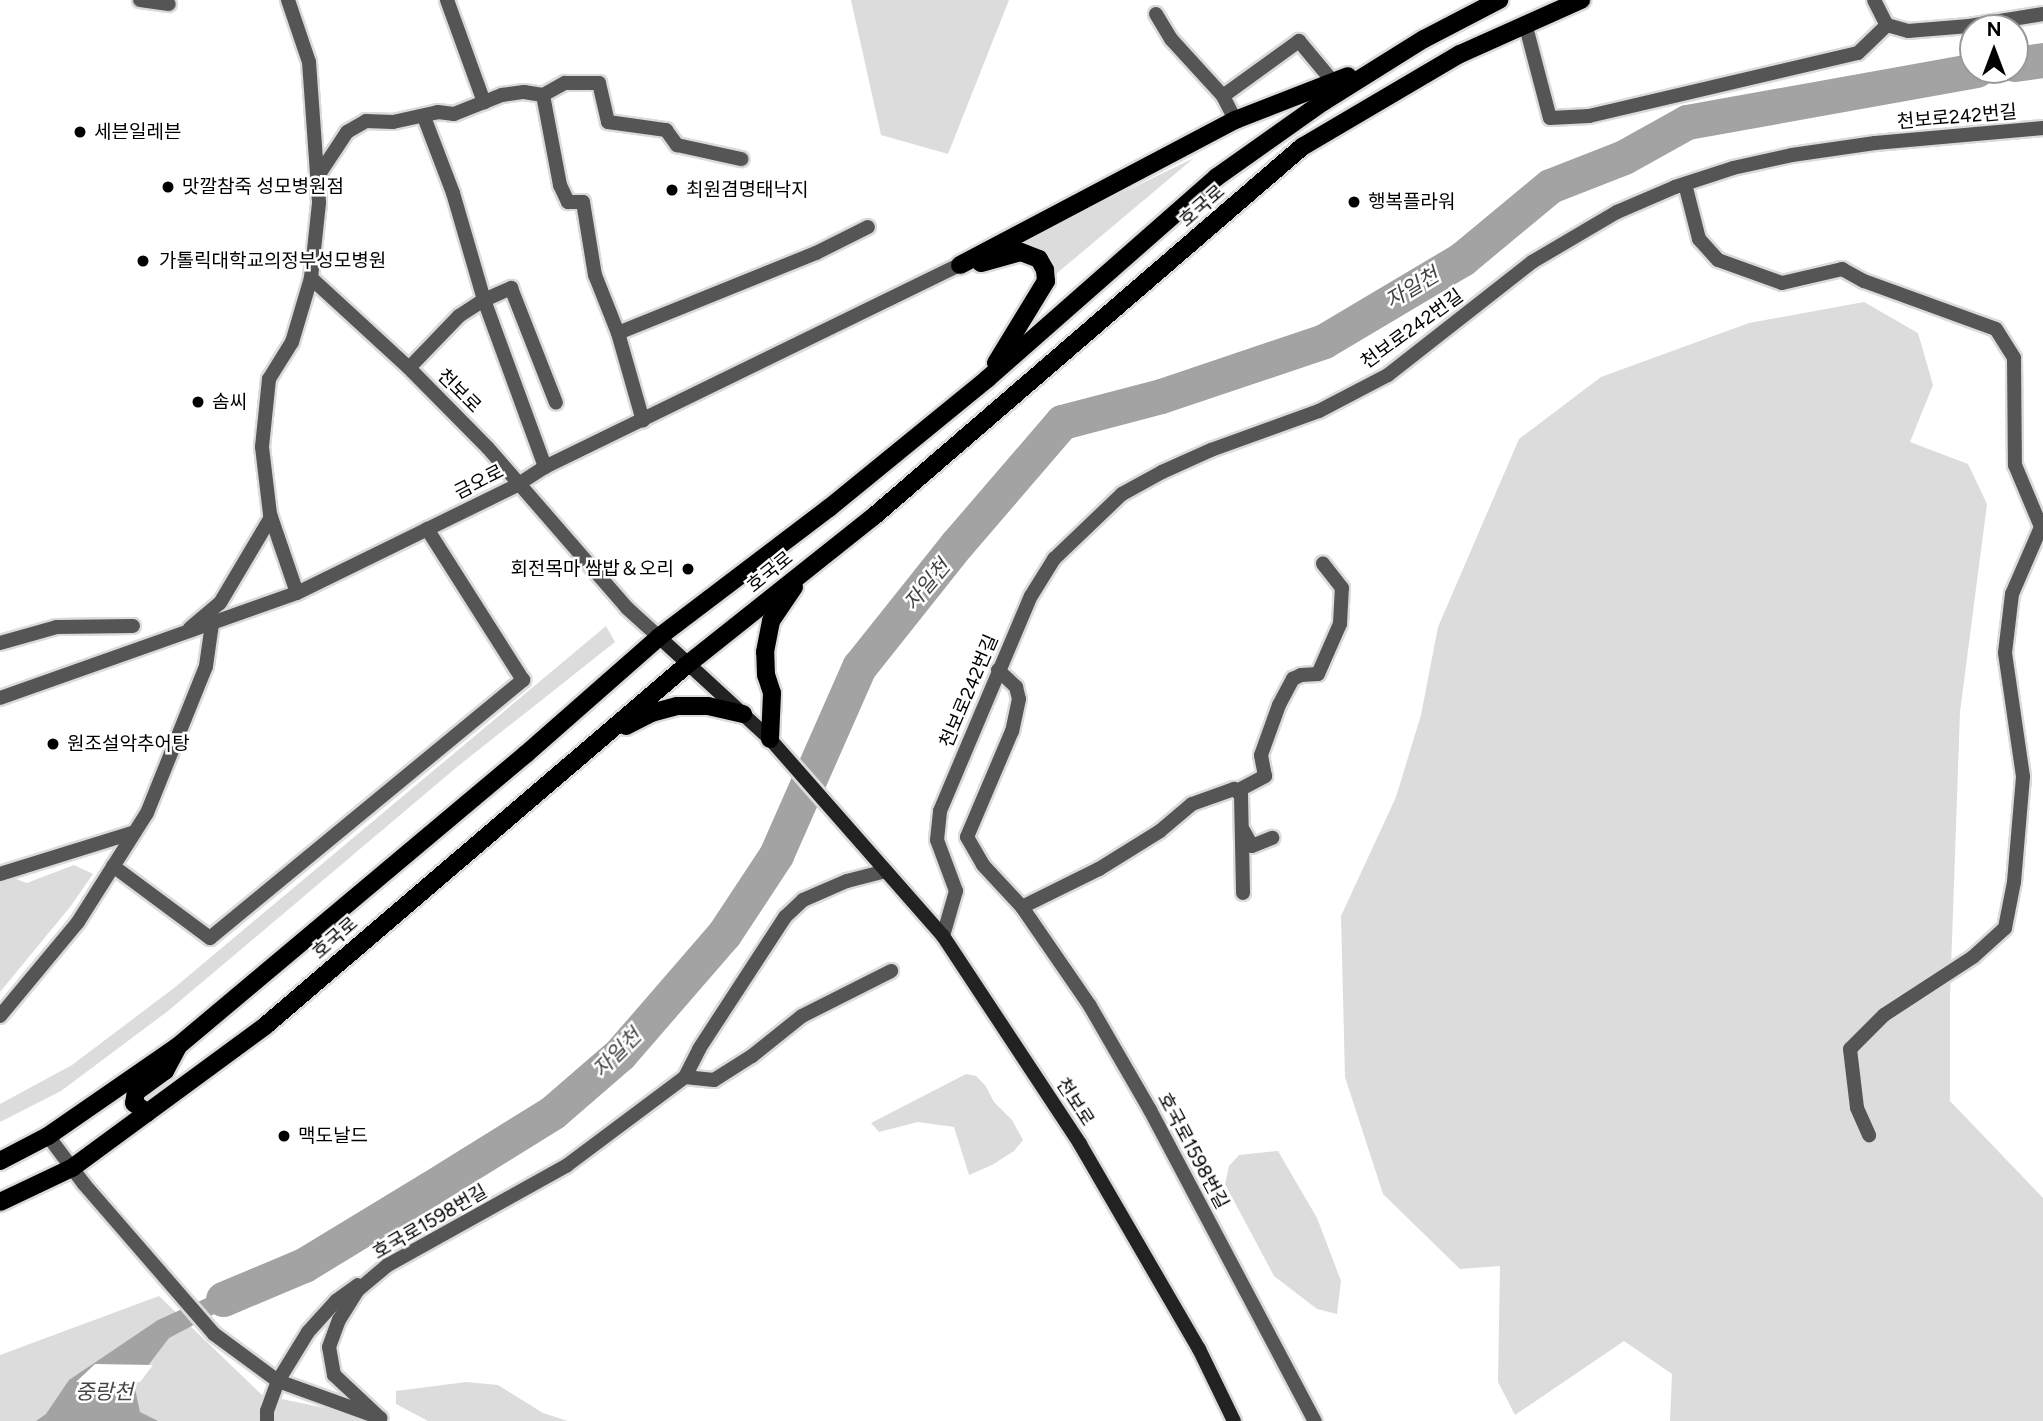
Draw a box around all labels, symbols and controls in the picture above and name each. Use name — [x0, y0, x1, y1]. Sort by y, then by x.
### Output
north arrow — [1959, 14, 2029, 84]
text: N — [1987, 18, 2001, 41]
street label: 천보로242번길 — [1896, 100, 2018, 134]
place label: 세븐일레븐 — [94, 121, 181, 143]
marker: 세븐일레븐 — [72, 124, 88, 140]
place label: 맛깔참죽 성모병원점 — [182, 176, 344, 198]
marker: 맛깔참죽 성모병원점 — [160, 179, 176, 195]
place label: 최원겸명태낙지 — [686, 179, 808, 201]
street label: 호국로 — [1175, 180, 1229, 232]
marker: 최원겸명태낙지 — [664, 182, 680, 198]
place label: 행복플라워 — [1368, 191, 1455, 213]
marker: 행복플라워 — [1346, 194, 1362, 210]
place label: 가톨릭대학교의정부성모병원 — [159, 250, 386, 272]
marker: 가톨릭대학교의정부성모병원 — [133, 251, 153, 271]
water label: 자일천 — [1381, 262, 1443, 314]
street label: 천보로242번길 — [1357, 284, 1467, 374]
street label: 천보로 — [432, 364, 486, 418]
place label: 솜씨 — [212, 391, 247, 413]
marker: 솜씨 — [190, 394, 206, 410]
street label: 금오로 — [450, 460, 508, 504]
street label: 호국로 — [742, 547, 798, 597]
water label: 자일천 — [899, 555, 955, 615]
place label: 회전목마 쌈밥＆오리 — [510, 558, 674, 580]
marker: 회전목마 쌈밥＆오리 — [680, 561, 696, 577]
street label: 천보로242번길 — [935, 631, 1003, 751]
place label: 원조설악추어탕 — [67, 733, 189, 755]
marker: 원조설악추어탕 — [45, 736, 61, 752]
street label: 호국로 — [308, 912, 362, 964]
water label: 자일천 — [588, 1024, 646, 1082]
street label: 천보로 — [1051, 1074, 1099, 1130]
street label: 호국로1598번길 — [1153, 1089, 1233, 1213]
place label: 맥도날드 — [298, 1125, 368, 1147]
marker: 맥도날드 — [276, 1128, 292, 1144]
street label: 호국로1598번길 — [369, 1180, 491, 1264]
water label: 중랑천 — [75, 1379, 133, 1405]

